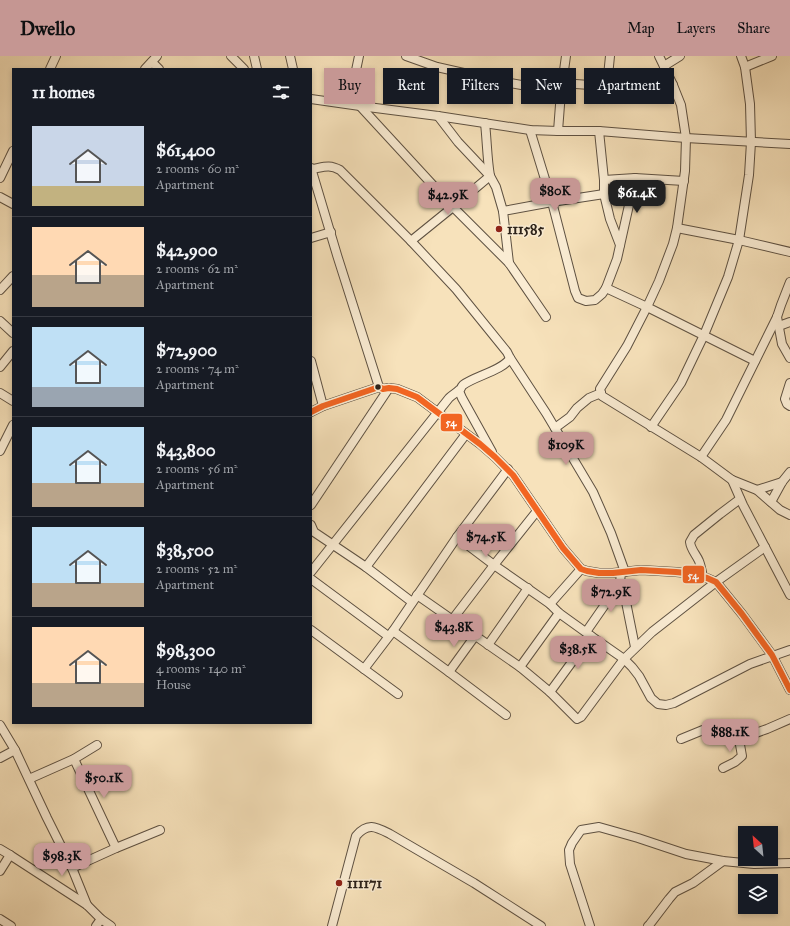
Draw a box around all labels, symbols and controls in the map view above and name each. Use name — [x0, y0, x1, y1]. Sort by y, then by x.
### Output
text: Dwello — [20, 17, 75, 40]
text: Map — [627, 20, 655, 37]
text: Layers — [677, 20, 715, 37]
text: Share — [737, 20, 770, 37]
chip: Buy — [324, 68, 375, 104]
chip: Rent — [383, 68, 439, 104]
chip: Filters — [447, 68, 513, 104]
chip: New — [521, 68, 576, 104]
chip: Apartment — [584, 68, 674, 104]
icon: filters — [270, 81, 292, 103]
text: 11 homes — [32, 82, 95, 103]
text: $61,400 — [156, 140, 216, 161]
icon: home — [64, 142, 112, 190]
text: 2 rooms · 60 m² — [156, 161, 239, 177]
text: Apartment — [156, 177, 214, 193]
pin: $80K — [531, 178, 579, 212]
pin: $61.4K — [604, 180, 670, 214]
pin: $42.9K — [415, 182, 481, 216]
text: $80K — [539, 183, 571, 199]
text: $61.4K — [618, 185, 656, 201]
text: $42.9K — [428, 187, 468, 203]
place label: 111585 — [507, 221, 544, 238]
marker: 111585 — [494, 224, 504, 234]
text: $42,900 — [156, 240, 218, 261]
icon: home — [64, 243, 112, 291]
text: 2 rooms · 62 m² — [156, 261, 238, 277]
text: Apartment — [156, 277, 214, 293]
text: $72,900 — [156, 340, 217, 361]
icon: home — [64, 343, 112, 391]
text: 2 rooms · 74 m² — [156, 361, 239, 377]
text: Apartment — [156, 377, 214, 393]
unlabelled marker — [373, 382, 383, 392]
line badge: 54 — [440, 413, 463, 432]
text: 54 — [446, 416, 457, 430]
pin: $109K — [538, 432, 594, 466]
text: $109K — [548, 437, 584, 453]
text: $43,800 — [156, 440, 216, 461]
icon: home — [64, 443, 112, 491]
text: 2 rooms · 56 m² — [156, 461, 238, 477]
text: Apartment — [156, 477, 214, 493]
pin: $74.5K — [453, 524, 519, 558]
text: $74.5K — [466, 529, 506, 545]
text: $38,500 — [156, 540, 214, 561]
icon: home — [64, 543, 112, 591]
text: 2 rooms · 52 m² — [156, 561, 237, 577]
line badge: 54 — [682, 565, 705, 584]
text: 54 — [688, 569, 699, 583]
text: Apartment — [156, 577, 214, 593]
pin: $72.9K — [578, 579, 644, 613]
text: $72.9K — [591, 584, 631, 600]
pin: $43.8K — [421, 614, 487, 648]
text: $43.8K — [434, 619, 474, 635]
pin: $38.5K — [545, 636, 611, 670]
text: $98,300 — [156, 640, 215, 661]
text: $38.5K — [559, 641, 597, 657]
icon: home — [64, 643, 112, 691]
text: 4 rooms · 140 m² — [156, 661, 246, 677]
text: House — [156, 677, 191, 693]
pin: $88.1K — [697, 719, 763, 753]
text: $88.1K — [711, 724, 749, 740]
pin: $50.1K — [71, 765, 137, 799]
text: $50.1K — [85, 770, 123, 786]
north arrow — [738, 826, 778, 866]
map controls — [738, 826, 778, 914]
pin: $98.3K — [29, 843, 95, 877]
text: $98.3K — [43, 848, 81, 864]
button: layers — [738, 874, 778, 914]
place label: 111171 — [347, 875, 383, 892]
marker: 111171 — [334, 878, 344, 888]

